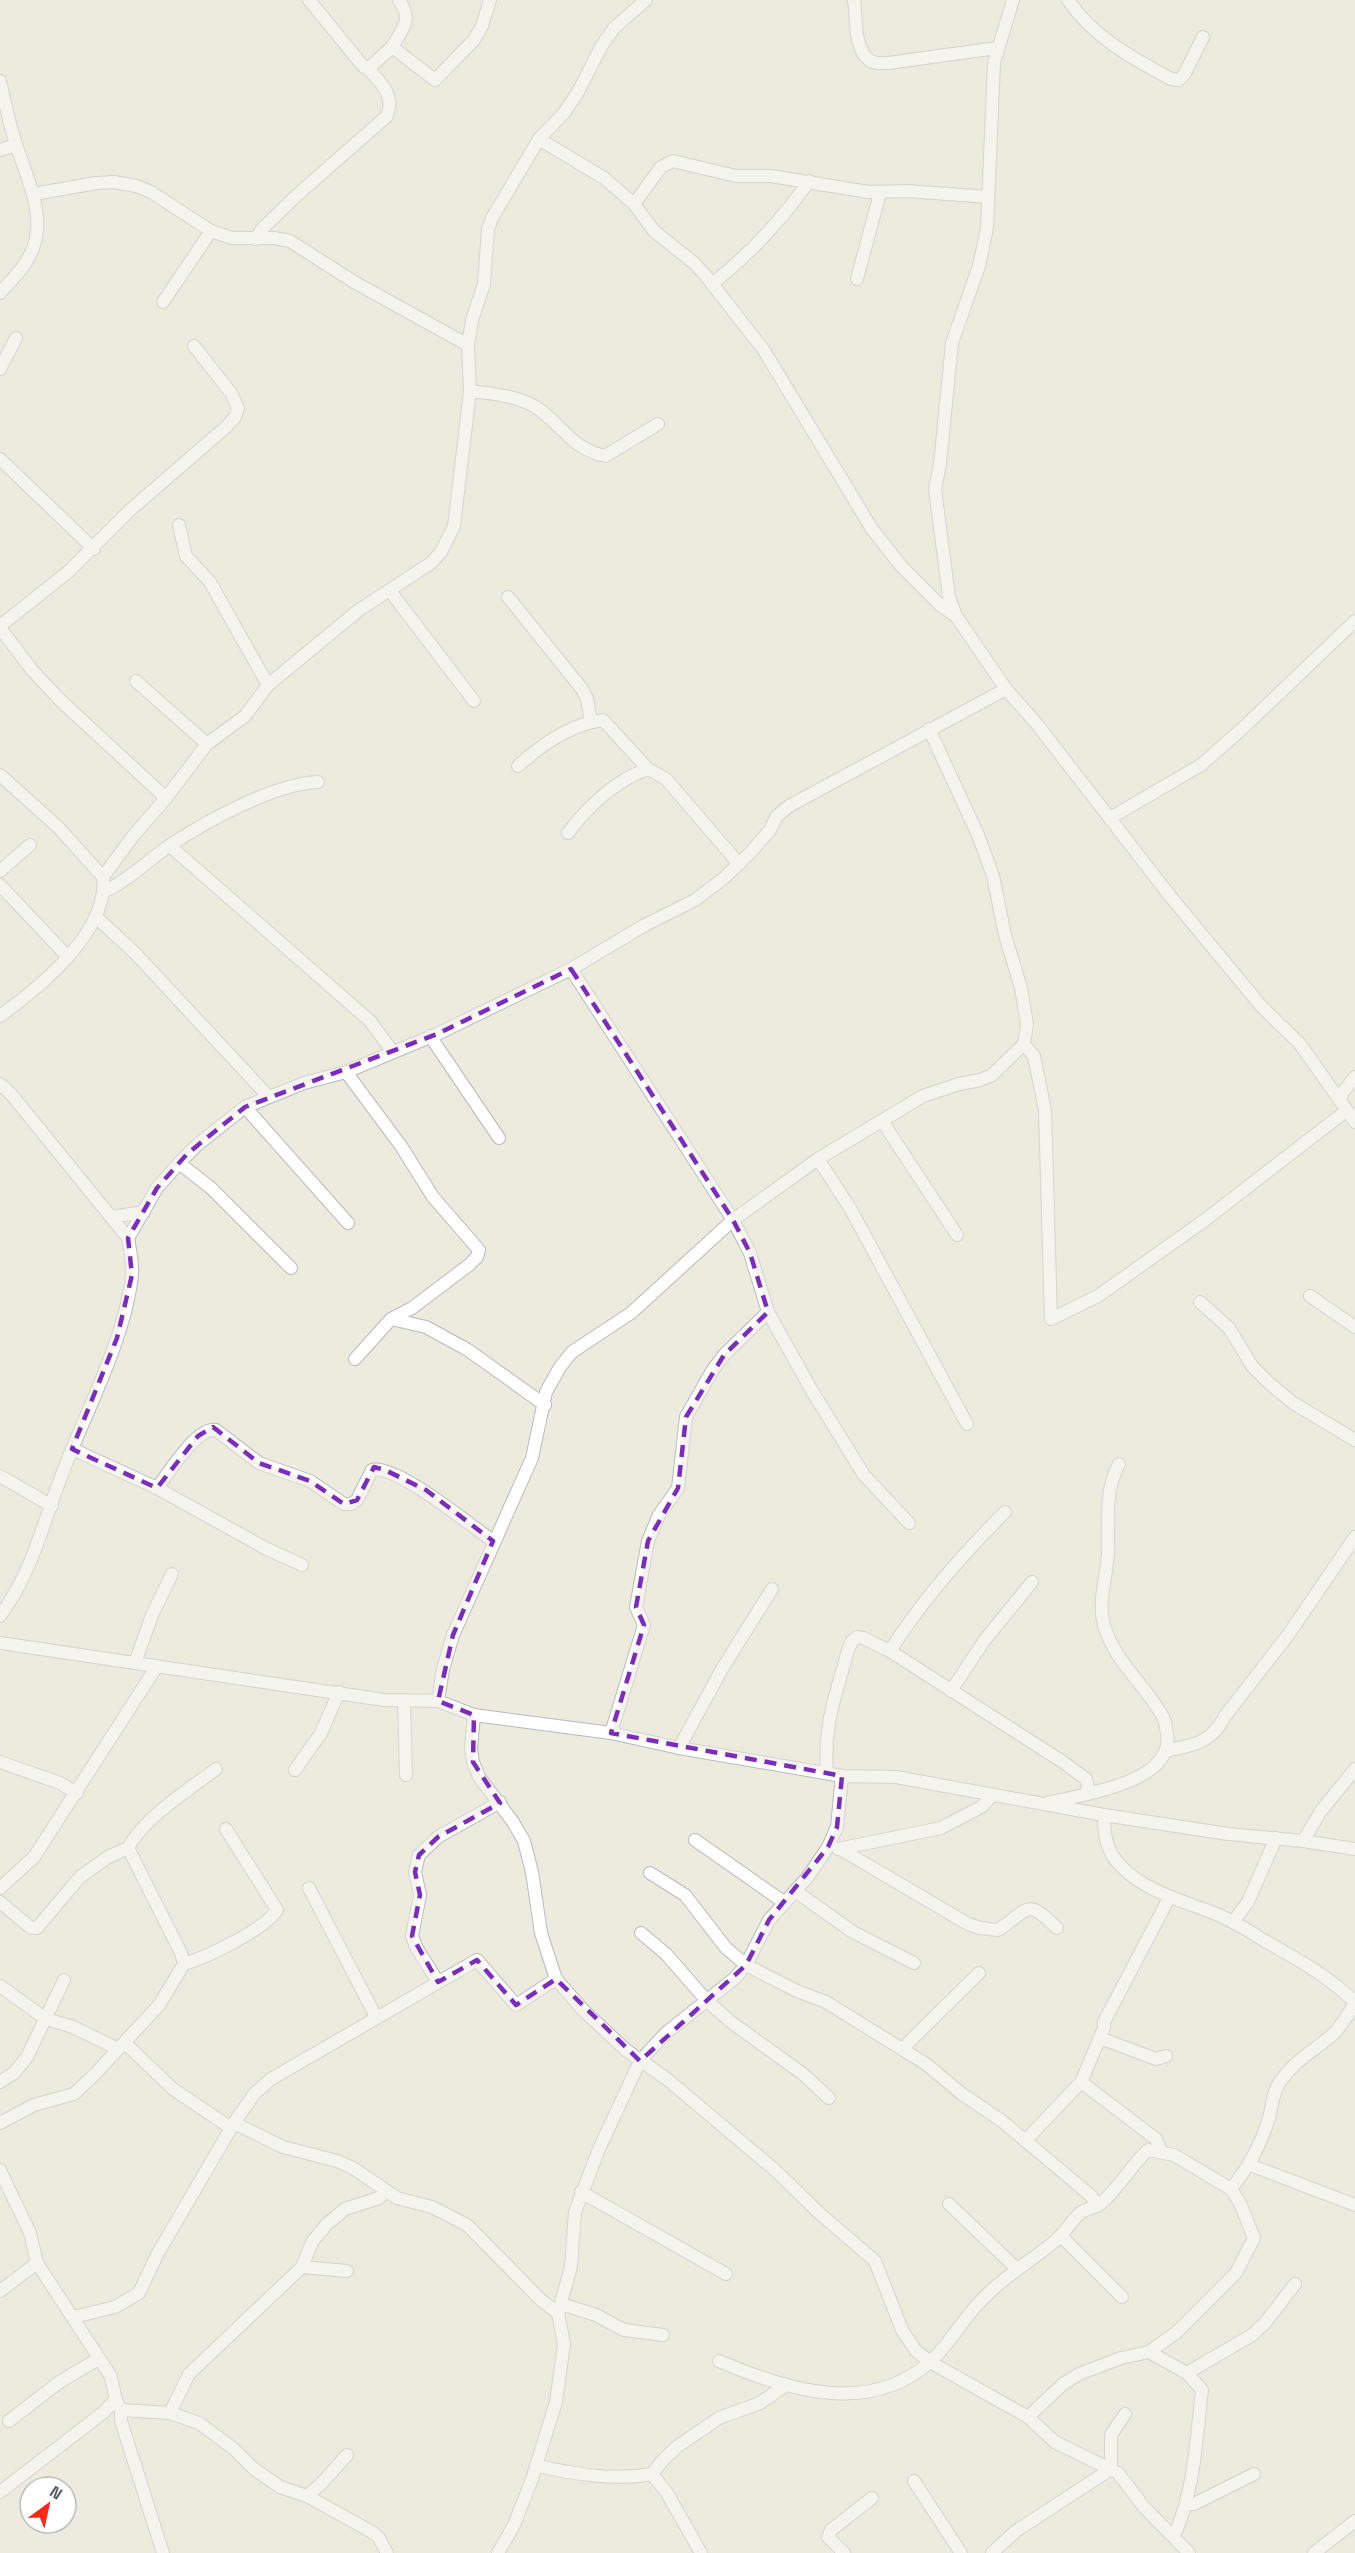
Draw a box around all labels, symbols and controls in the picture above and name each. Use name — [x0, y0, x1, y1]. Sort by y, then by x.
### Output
north arrow — [18, 2475, 78, 2535]
text: N — [46, 2481, 66, 2505]

